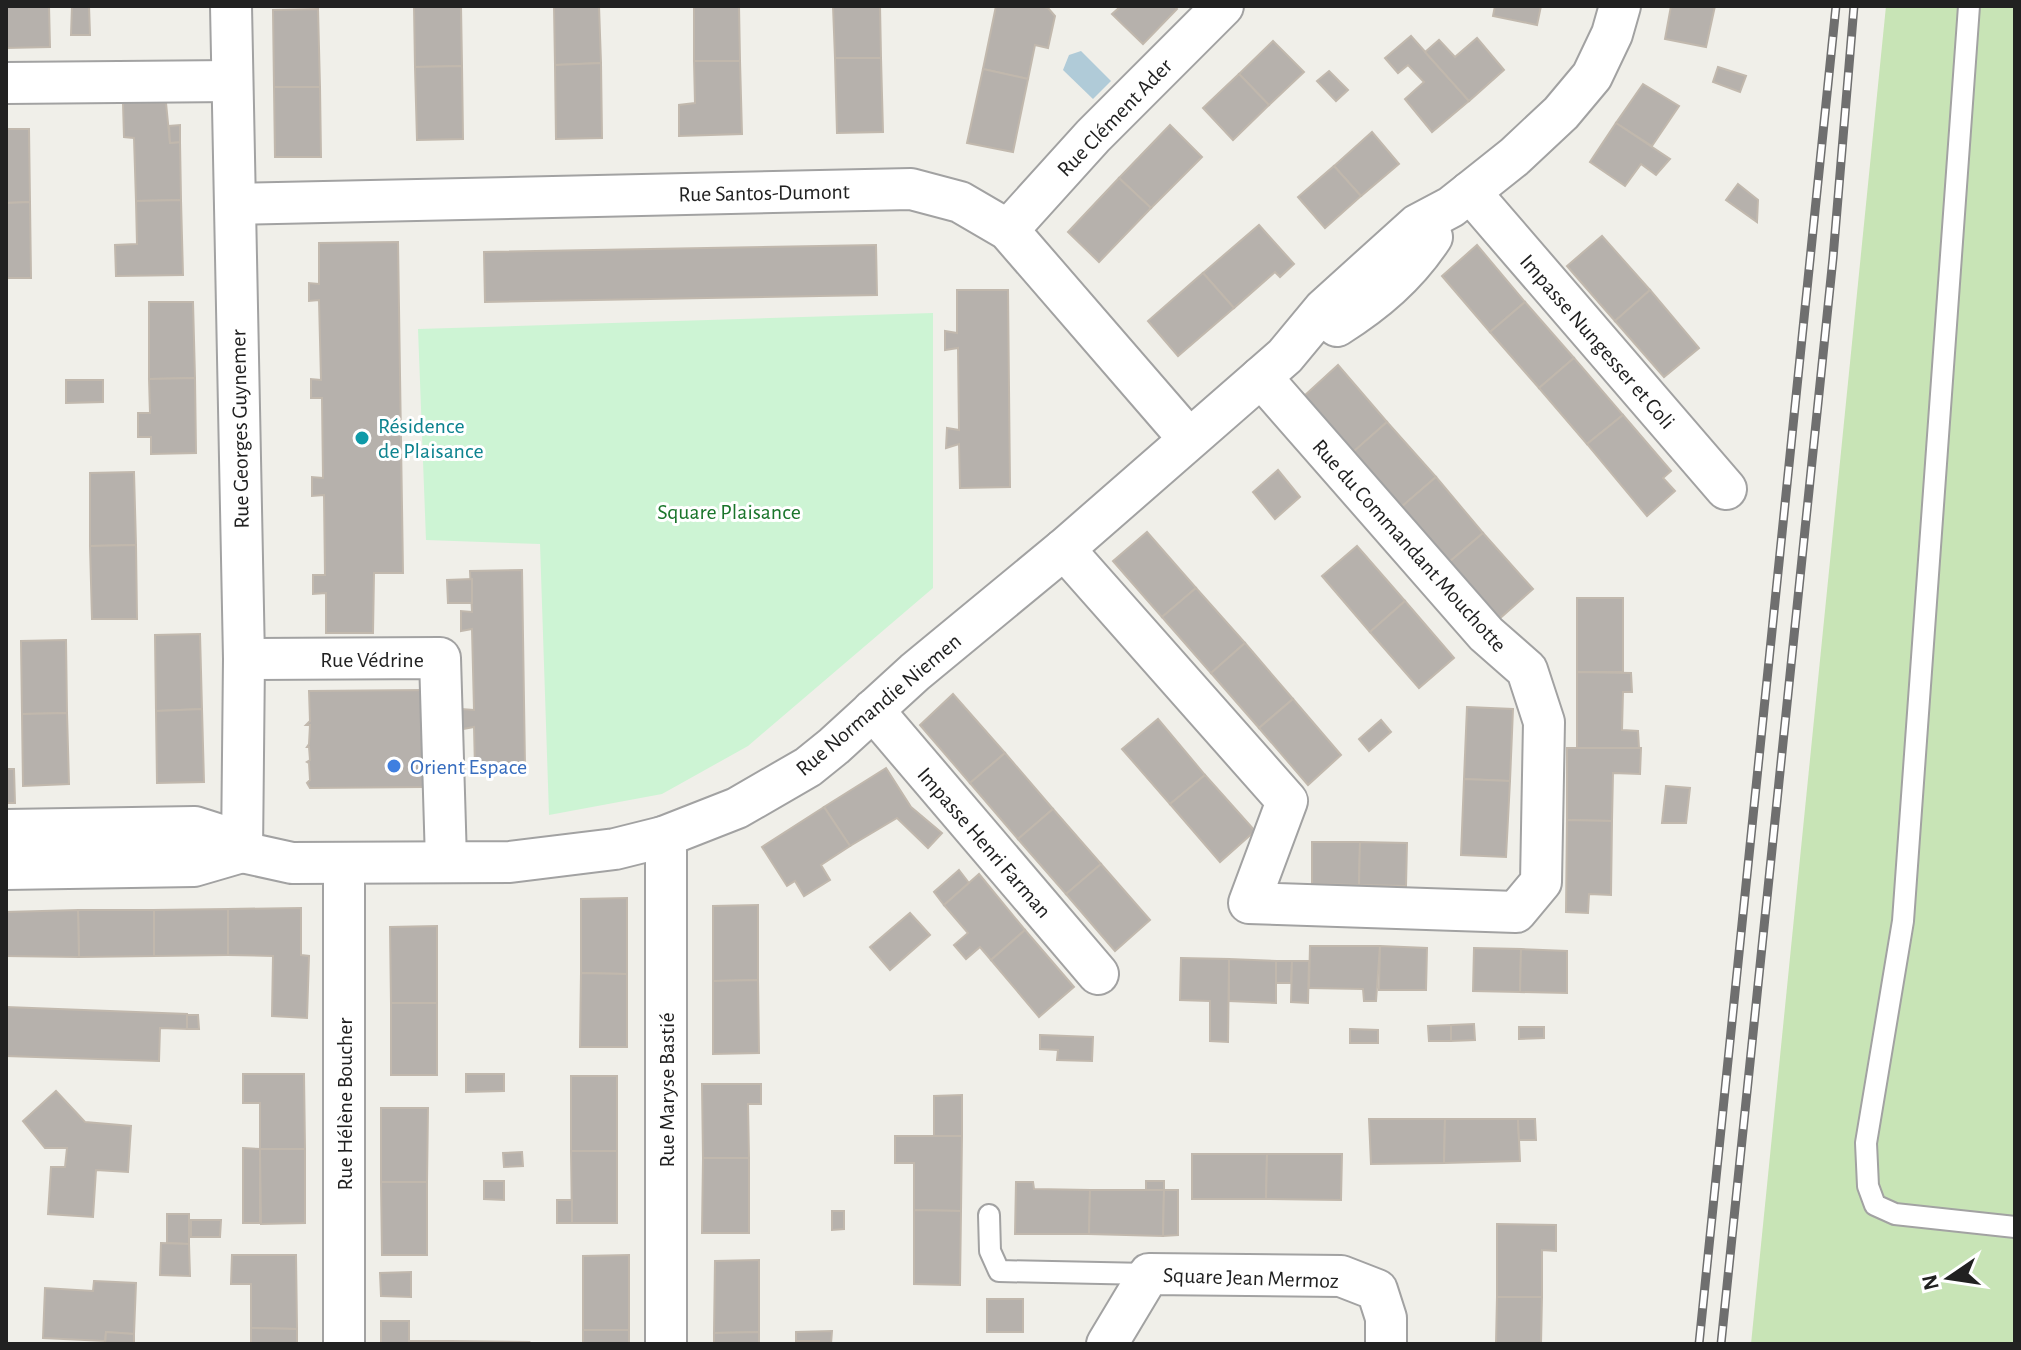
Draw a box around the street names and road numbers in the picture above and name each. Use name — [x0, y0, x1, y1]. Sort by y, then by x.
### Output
street label: Rue Clément Ader — [1053, 54, 1176, 181]
street label: Rue Santos-Dumont — [678, 181, 850, 205]
street label: Impasse Nungesser et Coli — [1516, 250, 1679, 433]
street label: Rue Georges Guynemer — [227, 329, 253, 529]
street label: Rue du Commandant Mouchotte — [1308, 435, 1510, 656]
street label: Rue Normandie Niemen — [792, 629, 965, 780]
street label: Rue Védrine — [320, 649, 424, 671]
street label: Impasse Henri Farman — [913, 763, 1055, 922]
street label: Rue Maryse Bastié — [656, 1012, 678, 1168]
street label: Rue Hélène Boucher — [334, 1018, 356, 1190]
street label: Square Jean Mermoz — [1163, 1264, 1339, 1292]

